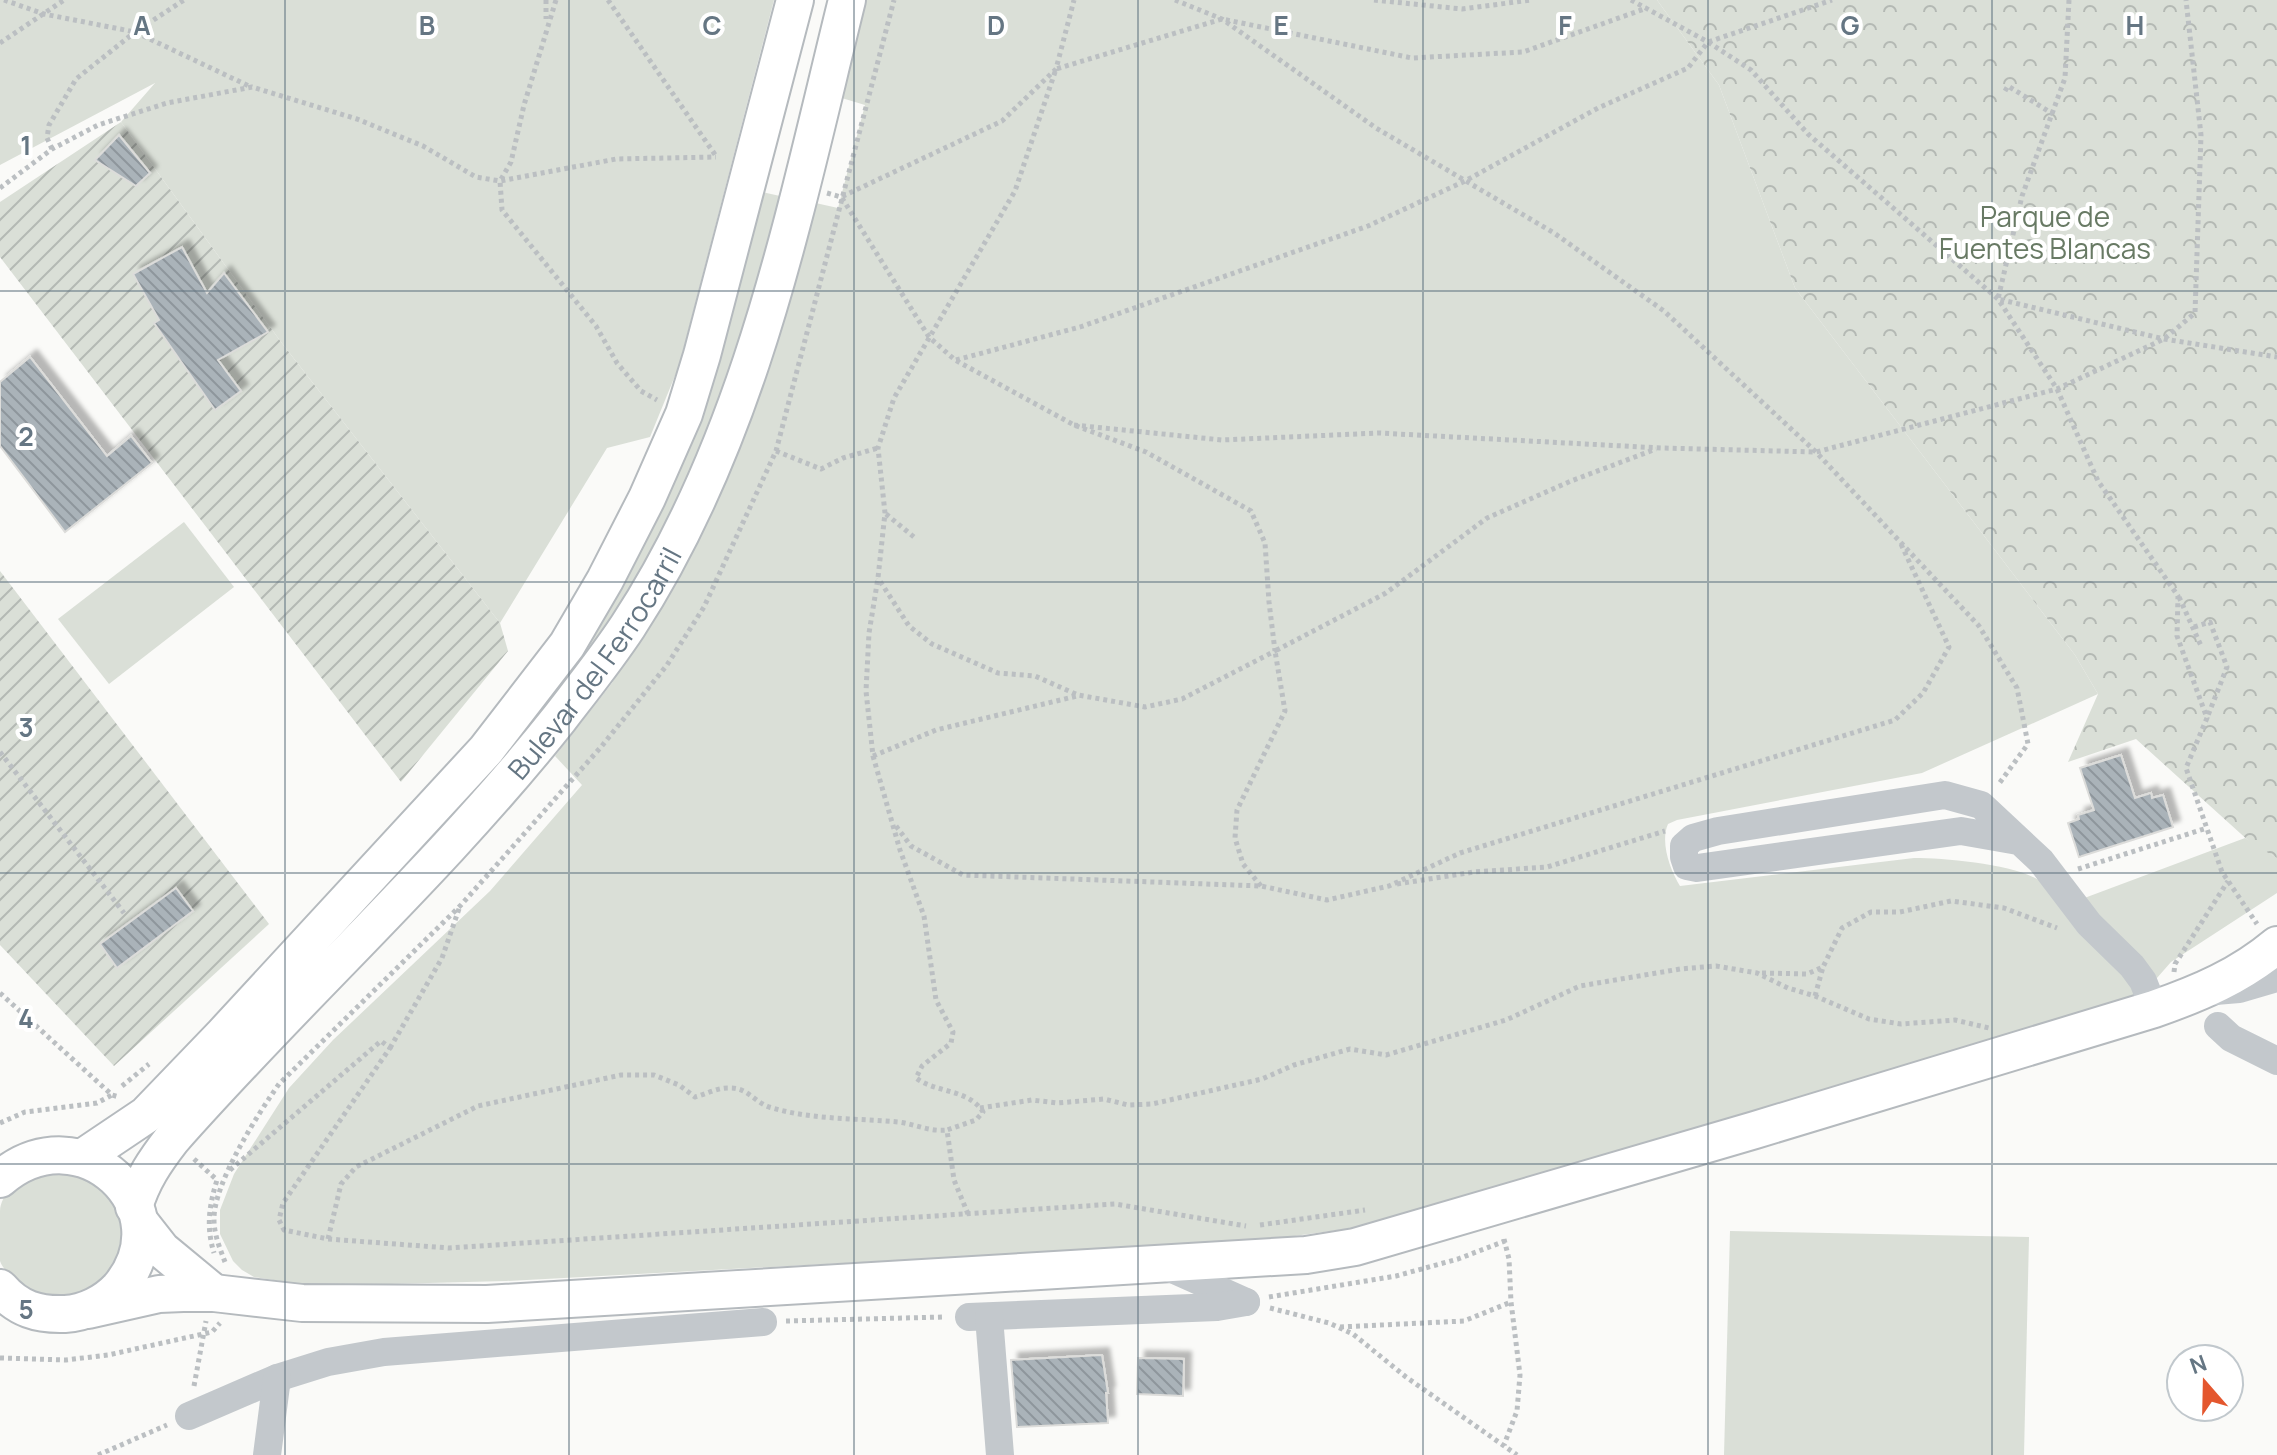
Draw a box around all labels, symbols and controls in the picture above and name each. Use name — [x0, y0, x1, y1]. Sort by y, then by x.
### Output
text: A — [133, 7, 151, 43]
text: B — [419, 7, 435, 43]
text: C — [702, 7, 722, 43]
text: D — [987, 7, 1005, 43]
text: E — [1273, 7, 1289, 43]
text: F — [1558, 7, 1572, 43]
text: G — [1840, 7, 1860, 43]
text: H — [2126, 7, 2144, 43]
text: 1 — [20, 127, 32, 163]
park label: Parque de Fuentes Blancas — [1939, 197, 2151, 267]
text: 2 — [18, 418, 34, 454]
street label: Bulevar del Ferrocarril — [499, 540, 690, 787]
text: 3 — [18, 709, 34, 745]
text: 4 — [18, 1000, 34, 1036]
text: 5 — [18, 1291, 34, 1327]
north arrow — [2165, 1343, 2245, 1423]
text: N — [2186, 1347, 2211, 1381]

